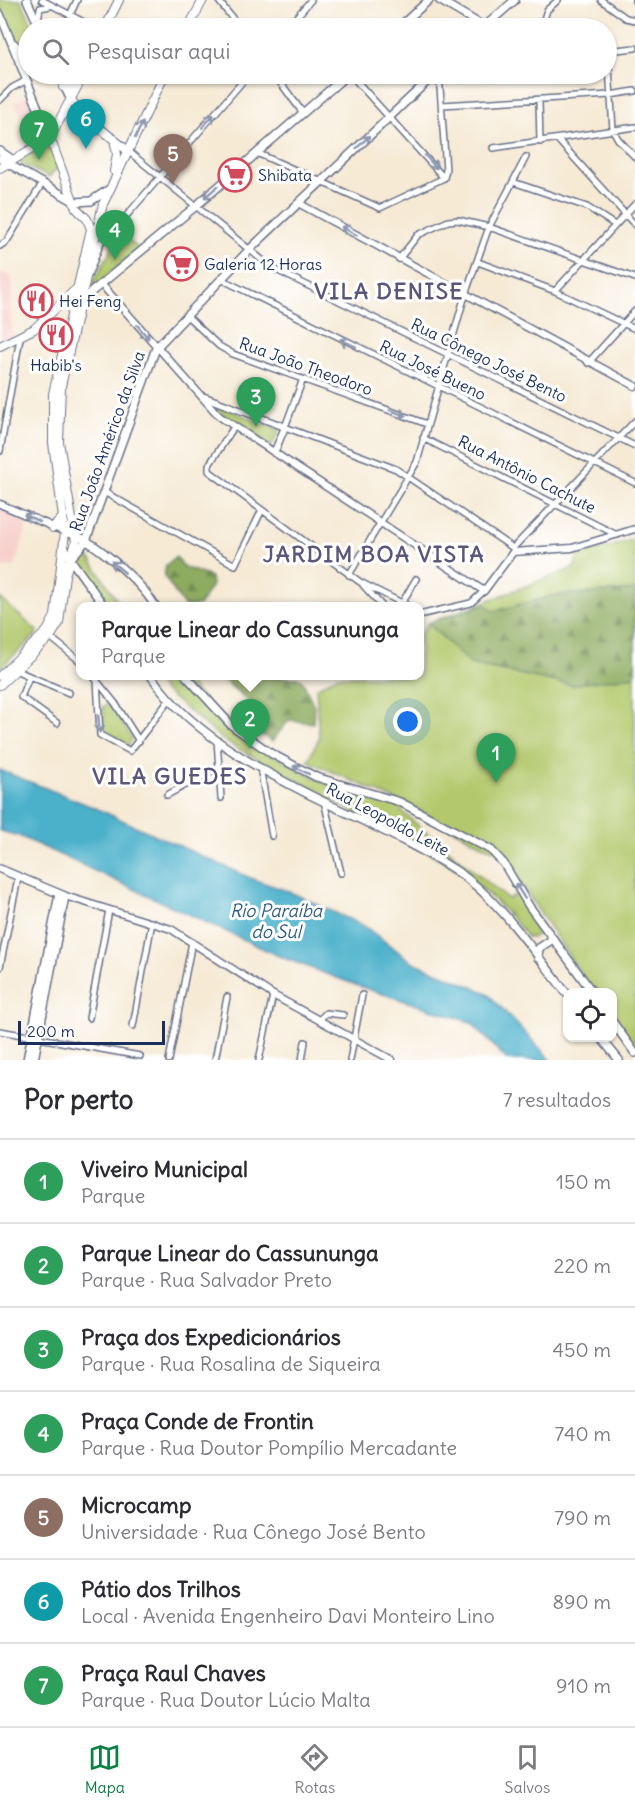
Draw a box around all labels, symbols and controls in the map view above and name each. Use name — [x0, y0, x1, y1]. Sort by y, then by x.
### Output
search box — [18, 18, 617, 84]
icon: search — [39, 35, 72, 68]
text: Pesquisar aqui — [87, 37, 230, 65]
pin: 6 — [66, 100, 106, 149]
pin: 7 — [20, 110, 58, 160]
one-way arrow — [201, 114, 215, 129]
one-way arrow — [133, 121, 145, 139]
pin: 5 — [154, 134, 192, 184]
one-way arrow — [356, 135, 371, 149]
one-way arrow — [424, 154, 438, 169]
supermarket icon: Shibata — [217, 157, 253, 193]
place label: Shibata — [258, 165, 312, 185]
one-way arrow — [203, 186, 219, 199]
pin: 4 — [96, 210, 134, 260]
one-way arrow — [341, 225, 358, 237]
supermarket icon: Galeria 12 Horas — [163, 246, 199, 282]
place label: Galeria 12 Horas — [204, 254, 322, 274]
district label: VILA DENISE — [314, 277, 464, 305]
restaurant icon: Hei Feng — [18, 283, 54, 319]
place label: Hei Feng — [59, 291, 121, 311]
street label: Rua Cônego José Bento — [408, 314, 570, 406]
restaurant icon: Habib's — [38, 317, 74, 353]
one-way arrow — [135, 324, 149, 340]
street label: Rua João Theodoro — [237, 333, 375, 399]
street label: Rua José Bueno — [377, 336, 489, 404]
one-way arrow — [340, 337, 358, 349]
street label: Rua João Américo da Silva — [65, 348, 149, 534]
place label: Habib's — [30, 355, 82, 375]
pin: 3 — [236, 378, 276, 427]
one-way arrow — [388, 409, 407, 420]
street label: Rua Antônio Cachute — [455, 431, 599, 517]
one-way arrow — [24, 511, 42, 523]
district label: JARDIM BOA VISTA — [263, 540, 485, 568]
one-way arrow — [111, 560, 126, 574]
popup — [76, 602, 424, 680]
text: Parque Linear do Cassununga — [101, 615, 399, 643]
text: Parque — [101, 643, 166, 668]
pin: 2 — [230, 700, 270, 749]
your location — [393, 707, 422, 736]
one-way arrow — [94, 714, 105, 734]
pin: 1 — [476, 734, 516, 783]
district label: VILA GUEDES — [92, 762, 248, 790]
one-way arrow — [293, 763, 311, 775]
street label: Rua Leopoldo Leite — [323, 778, 453, 860]
one-way arrow — [513, 883, 525, 900]
water label: Rio Paraíba do Sul — [230, 899, 324, 943]
map controls — [563, 988, 617, 1042]
button: locate — [563, 988, 617, 1042]
scale bar — [18, 1018, 165, 1046]
text: 200 m — [27, 1021, 75, 1041]
text: Por perto — [24, 1083, 133, 1116]
text: 7 resultados — [503, 1087, 611, 1112]
text: Viveiro Municipal — [81, 1155, 248, 1183]
text: 1 — [40, 1169, 47, 1194]
text: 150 m — [556, 1169, 611, 1194]
text: Parque — [81, 1183, 145, 1208]
text: Parque Linear do Cassununga — [81, 1239, 379, 1267]
text: 2 — [38, 1253, 49, 1278]
text: 220 m — [554, 1253, 611, 1278]
text: Parque · Rua Salvador Preto — [81, 1267, 332, 1292]
text: Praça dos Expedicionários — [81, 1323, 341, 1351]
text: 3 — [38, 1337, 49, 1362]
text: 450 m — [552, 1337, 611, 1362]
text: Parque · Rua Rosalina de Siqueira — [81, 1351, 381, 1376]
text: Praça Conde de Frontin — [81, 1407, 314, 1435]
text: 4 — [38, 1421, 49, 1446]
text: 740 m — [555, 1421, 611, 1446]
text: Parque · Rua Doutor Pompílio Mercadante — [81, 1435, 457, 1460]
text: Microcamp — [81, 1491, 191, 1519]
text: 5 — [38, 1505, 49, 1530]
text: 790 m — [554, 1505, 611, 1530]
text: Universidade · Rua Cônego José Bento — [81, 1519, 426, 1544]
text: Pátio dos Trilhos — [81, 1575, 241, 1603]
text: 6 — [38, 1589, 49, 1614]
text: 890 m — [553, 1589, 611, 1614]
text: Local · Avenida Engenheiro Davi Monteiro Lino — [81, 1603, 495, 1628]
text: Praça Raul Chaves — [81, 1659, 266, 1687]
text: 7 — [39, 1673, 48, 1698]
text: 910 m — [556, 1673, 611, 1698]
text: Parque · Rua Doutor Lúcio Malta — [81, 1687, 371, 1712]
tab: Mapa — [85, 1741, 125, 1797]
tab: Rotas — [294, 1741, 335, 1797]
tab: Salvos — [505, 1741, 550, 1797]

